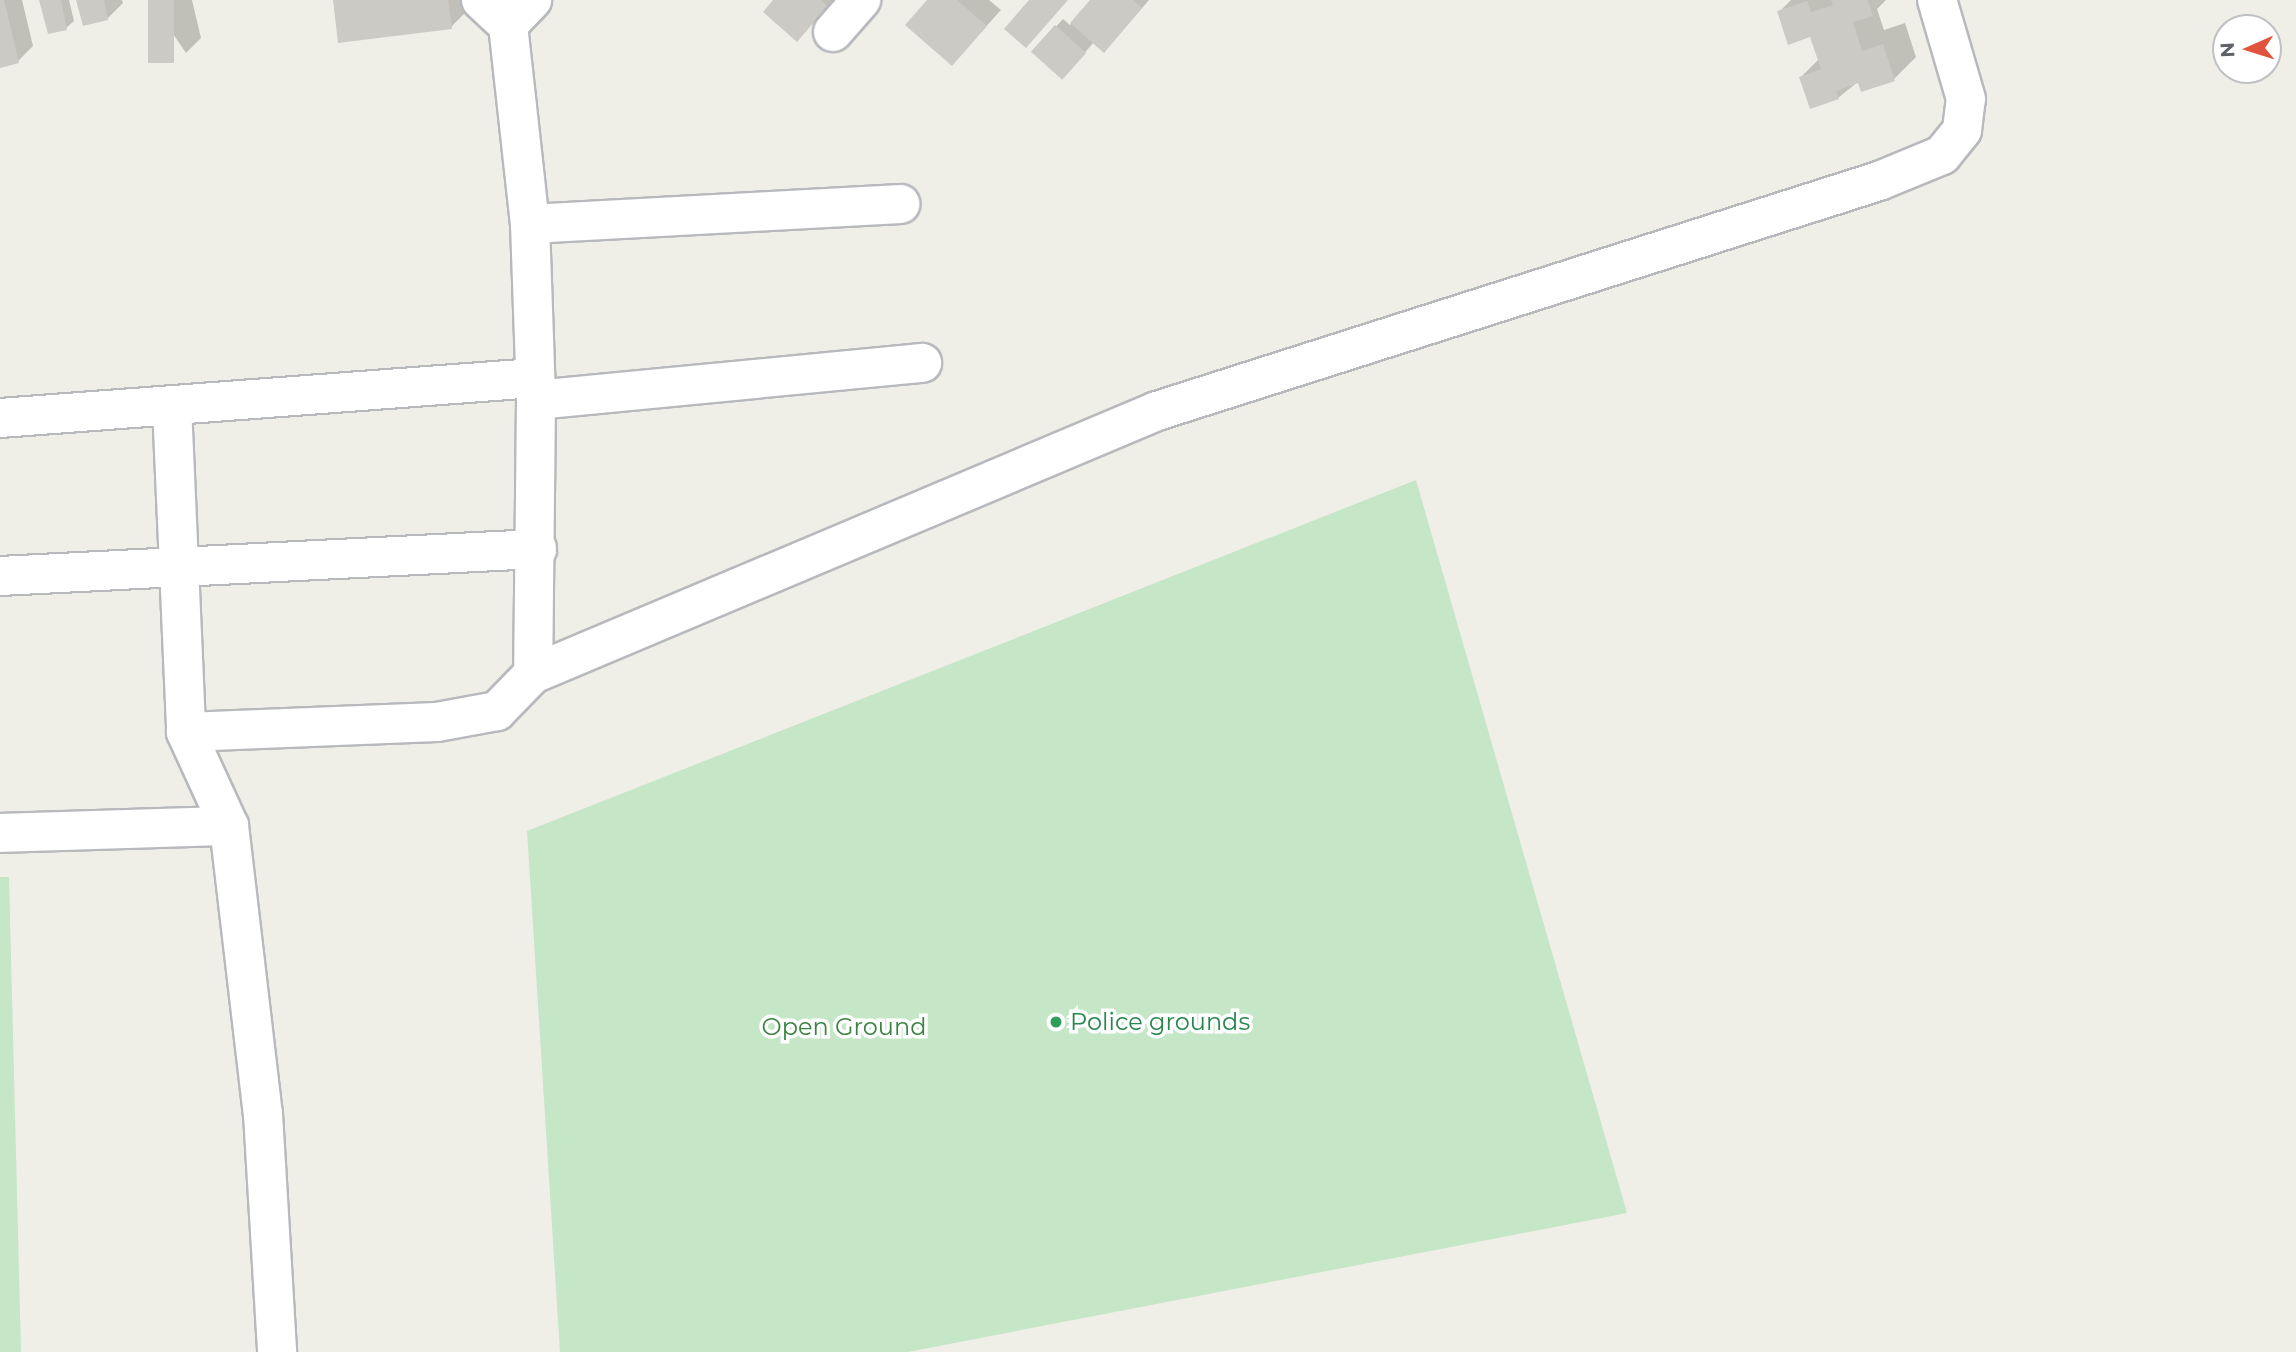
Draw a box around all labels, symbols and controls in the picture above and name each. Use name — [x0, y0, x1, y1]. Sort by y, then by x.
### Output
north arrow — [2212, 14, 2282, 84]
text: N — [2216, 42, 2239, 58]
place label: Police grounds — [1070, 1008, 1250, 1036]
park label: Open Ground — [762, 1013, 926, 1041]
marker: Police grounds — [1048, 1014, 1064, 1030]

